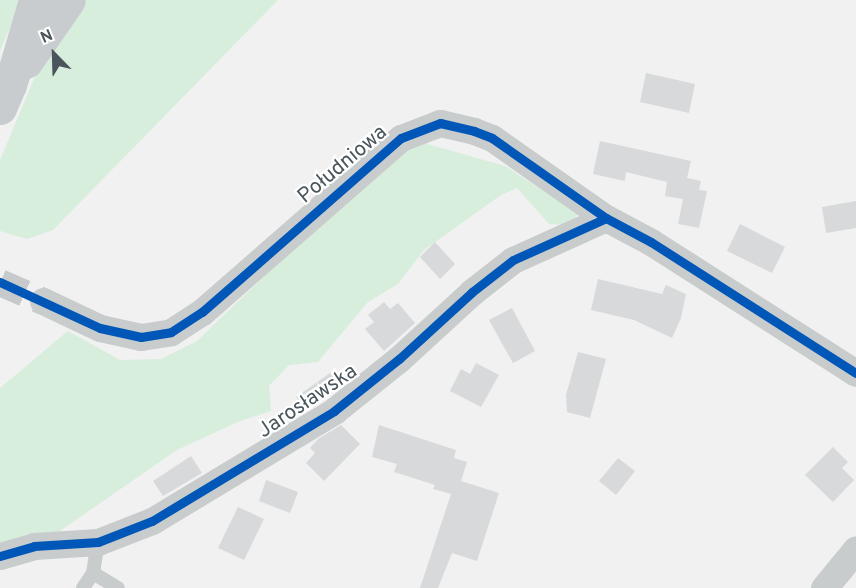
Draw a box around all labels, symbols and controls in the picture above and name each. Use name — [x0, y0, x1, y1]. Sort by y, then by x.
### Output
north arrow — [24, 24, 84, 84]
text: N — [38, 26, 56, 49]
street label: Południowa — [293, 120, 393, 210]
street label: Jarosławska — [253, 360, 363, 444]

